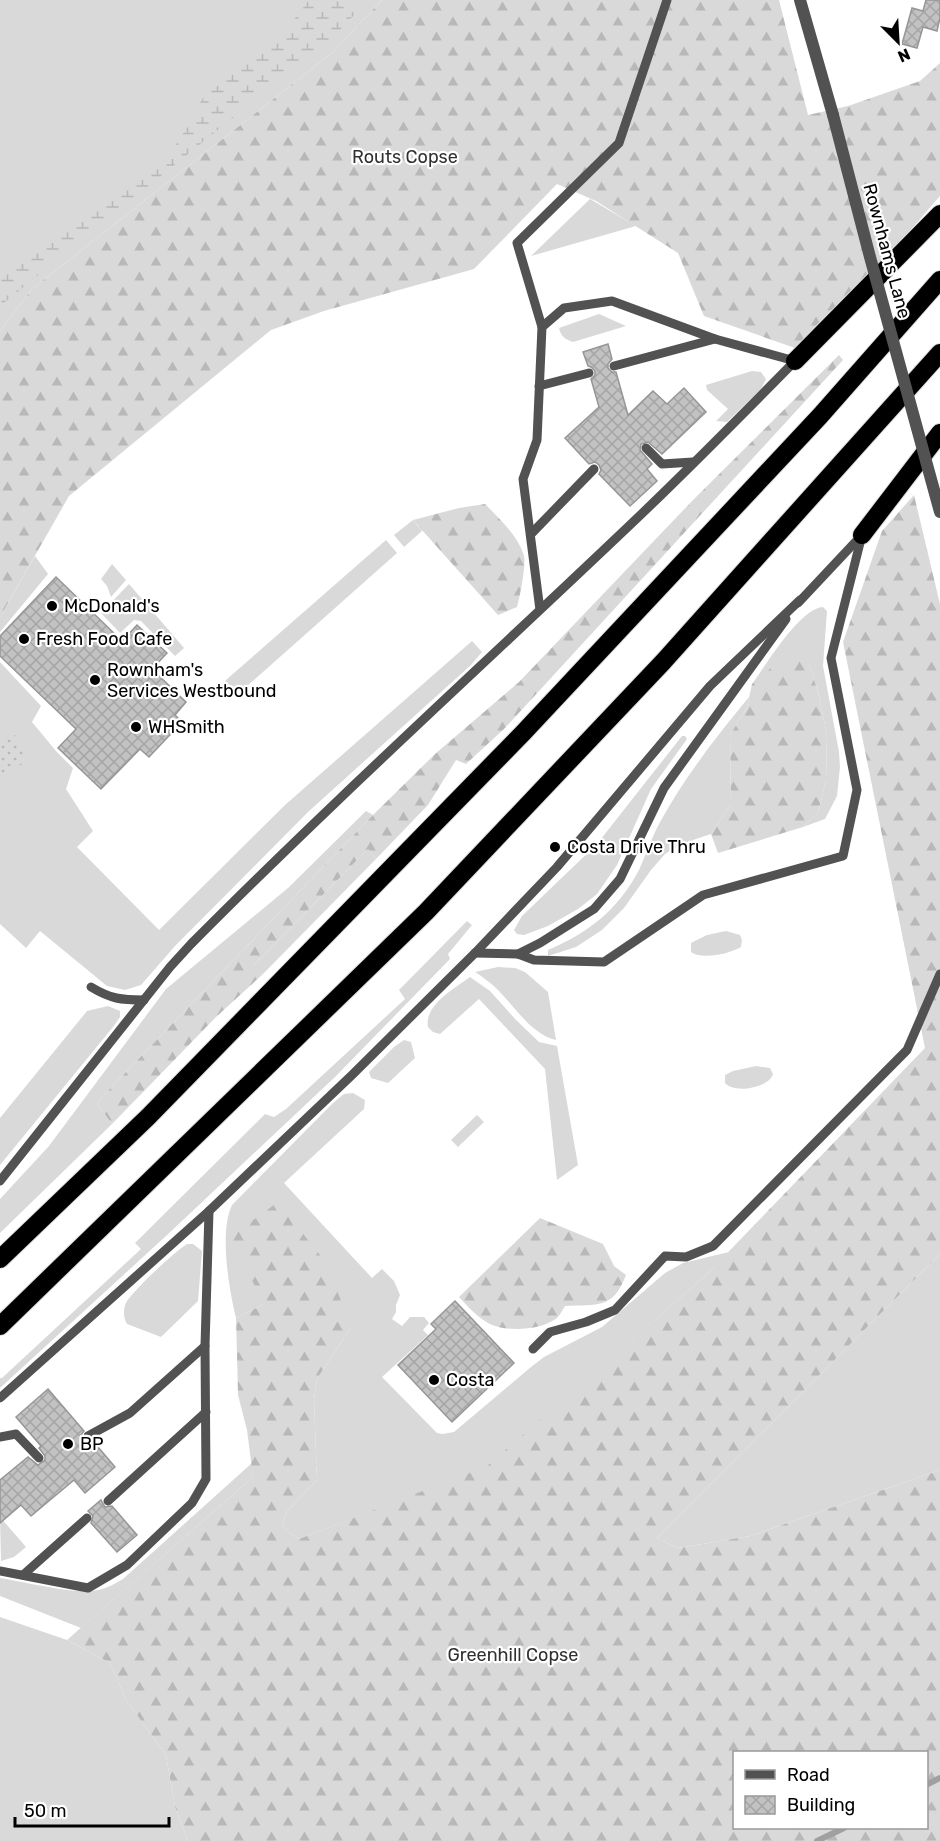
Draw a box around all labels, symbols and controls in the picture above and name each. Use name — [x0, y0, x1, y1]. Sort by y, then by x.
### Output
north arrow — [868, 12, 928, 72]
text: N — [895, 44, 913, 66]
park label: Routs Copse — [352, 146, 458, 168]
street label: Rownhams Lane — [858, 181, 916, 321]
place label: McDonald's — [64, 595, 160, 617]
marker: McDonald's — [45, 599, 59, 613]
place label: Fresh Food Cafe — [36, 628, 172, 650]
marker: Fresh Food Cafe — [17, 632, 31, 646]
place label: Rownham's Services Westbound — [107, 659, 277, 702]
marker: Rownham's Services Westbound — [88, 673, 102, 687]
place label: WHSmith — [148, 716, 225, 738]
marker: WHSmith — [129, 720, 143, 734]
place label: Costa Drive Thru — [567, 836, 706, 858]
marker: Costa Drive Thru — [548, 840, 562, 854]
place label: Costa — [446, 1369, 494, 1391]
marker: Costa — [427, 1373, 441, 1387]
place label: BP — [80, 1433, 104, 1455]
marker: BP — [61, 1437, 75, 1451]
park label: Greenhill Copse — [448, 1644, 578, 1666]
legend — [733, 1751, 928, 1829]
text: Road — [787, 1764, 830, 1786]
scale bar — [15, 1790, 170, 1828]
text: Building — [787, 1794, 855, 1816]
text: 50 m — [24, 1800, 67, 1822]

